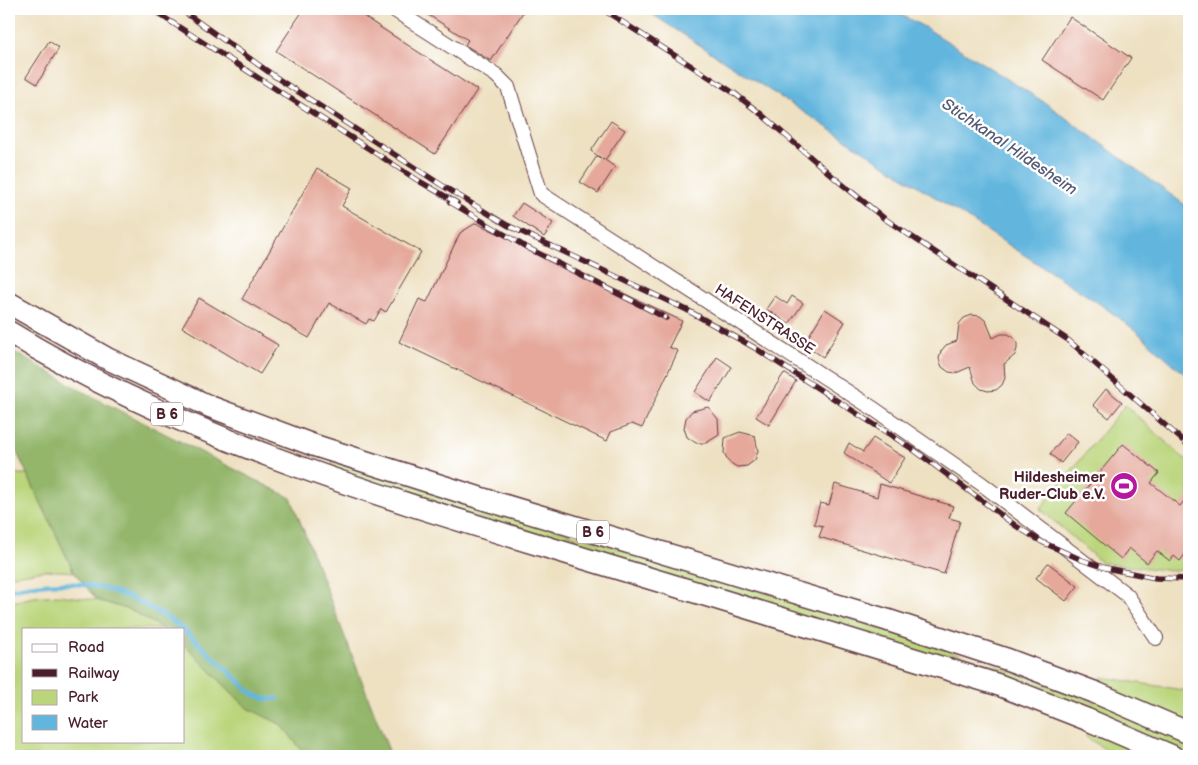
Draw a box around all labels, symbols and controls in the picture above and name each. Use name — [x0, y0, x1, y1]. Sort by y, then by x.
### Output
water label: Stichkanal Hildesheim — [938, 95, 1080, 200]
street label: HAFENSTRASSE — [711, 280, 819, 359]
road number: B 6 — [151, 402, 183, 426]
place label: Hildesheimer Ruder-Club e.V. — [999, 468, 1106, 504]
sports icon: Hildesheimer Ruder-Club e.V. — [1109, 471, 1139, 501]
road number: B 6 — [577, 520, 609, 544]
legend — [22, 628, 185, 742]
text: Road — [68, 638, 104, 657]
text: Railway — [68, 664, 119, 683]
text: Park — [68, 688, 99, 707]
text: Water — [68, 714, 108, 733]

